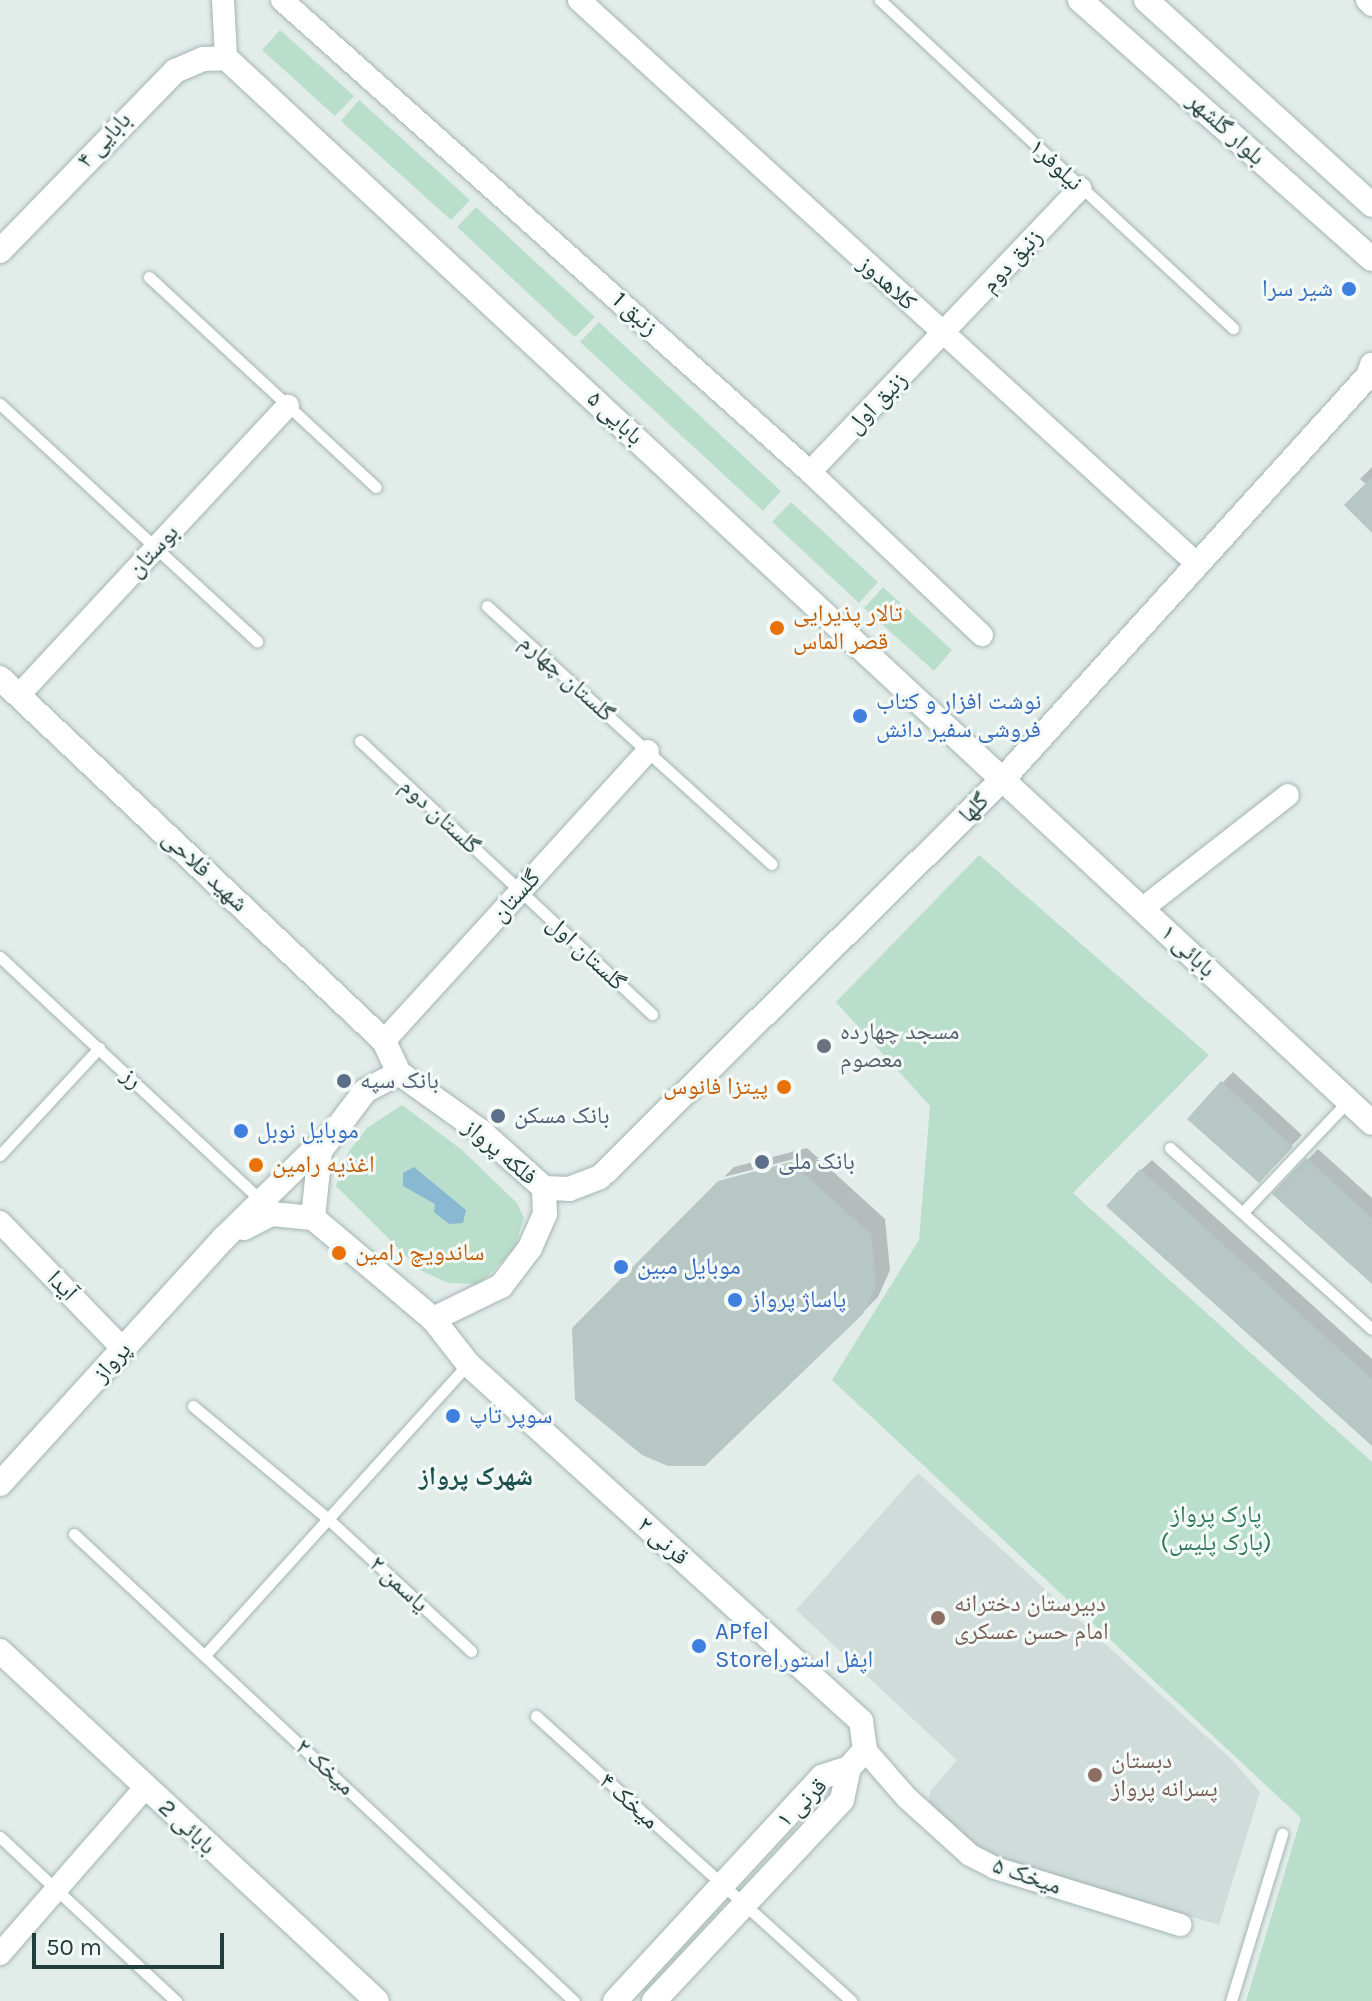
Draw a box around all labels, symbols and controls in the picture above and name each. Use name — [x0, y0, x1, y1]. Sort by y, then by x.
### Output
street label: بلوار گلشهر — [1181, 87, 1271, 171]
street label: بابایی ۴ — [71, 106, 137, 174]
street label: نیلوفر۱ — [1023, 133, 1089, 197]
street label: زنبق دوم — [975, 223, 1049, 299]
street label: کلاهدوز — [852, 249, 922, 317]
place label: شیر سرا — [1262, 275, 1333, 303]
marker: شیر سرا — [1340, 280, 1358, 298]
street label: زنبق 1 — [606, 286, 664, 342]
street label: زنبق اول — [841, 366, 913, 440]
street label: ۵ بابایی — [581, 385, 649, 451]
street label: بوستان — [121, 518, 185, 584]
place label: تالار پذیرایی قصر الماس — [793, 600, 903, 656]
marker: تالار پذیرایی قصر الماس — [768, 619, 786, 637]
street label: گلستان چهارم — [514, 628, 620, 728]
place label: نوشت افزار و کتاب فروشی سفیر دانش — [876, 688, 1041, 744]
marker: نوشت افزار و کتاب فروشی سفیر دانش — [851, 707, 869, 725]
street label: گلستان دوم — [394, 772, 486, 860]
street label: گلها — [953, 787, 995, 829]
street label: شهید فلاحی — [156, 824, 254, 918]
street label: گلستان — [485, 864, 547, 928]
street label: گلستان اول — [541, 909, 631, 997]
street label: بابائی ۱ — [1154, 918, 1222, 984]
place label: مسجد چهارده معصوم — [840, 1018, 959, 1074]
marker: مسجد چهارده معصوم — [815, 1037, 833, 1055]
street label: رز — [115, 1061, 149, 1095]
place label: بانک سپه — [360, 1067, 439, 1095]
marker: بانک سپه — [335, 1072, 353, 1090]
place label: پیتزا فانوس — [663, 1073, 768, 1101]
marker: پیتزا فانوس — [775, 1078, 793, 1096]
place label: بانک مسکن — [514, 1102, 610, 1130]
marker: بانک مسکن — [489, 1107, 507, 1125]
street label: فلکه پرواز — [457, 1113, 543, 1191]
place label: موبایل نوبل — [257, 1117, 359, 1145]
marker: موبایل نوبل — [232, 1122, 250, 1140]
place label: بانک ملی — [778, 1148, 855, 1176]
place label: اغذیه رامین — [272, 1151, 375, 1179]
marker: بانک ملی — [753, 1153, 771, 1171]
marker: اغذیه رامین — [247, 1156, 265, 1174]
place label: ساندویچ رامین — [355, 1239, 485, 1267]
marker: ساندویچ رامین — [330, 1244, 348, 1262]
place label: موبایل مبین — [637, 1253, 741, 1281]
marker: موبایل مبین — [612, 1258, 630, 1276]
street label: آیدا — [41, 1265, 83, 1307]
place label: پاساژ پرواز — [751, 1286, 846, 1314]
marker: پاساژ پرواز — [726, 1291, 744, 1309]
street label: پرواز — [87, 1336, 137, 1388]
place label: سوپر تاپ — [469, 1402, 552, 1430]
marker: سوپر تاپ — [444, 1407, 462, 1425]
district label: شهرک پرواز — [419, 1461, 533, 1493]
park label: پارک پرواز (پارک پلیس) — [1161, 1501, 1271, 1557]
street label: قرنی ۲ — [631, 1510, 695, 1572]
street label: یاسمن ۲ — [363, 1549, 435, 1619]
place label: دبیرستان دخترانه امام حسن عسکری — [954, 1590, 1109, 1646]
marker: دبیرستان دخترانه امام حسن عسکری — [929, 1609, 947, 1627]
place label: APfel Store|اپفل استور — [715, 1618, 873, 1674]
marker: APfel Store|اپفل استور — [690, 1637, 708, 1655]
street label: میخک ۲ — [289, 1732, 361, 1802]
place label: دبستان پسرانه پرواز — [1111, 1747, 1218, 1803]
marker: دبستان پسرانه پرواز — [1086, 1766, 1104, 1784]
street label: میخک ۴ — [593, 1767, 665, 1835]
street label: قرنی ۱ — [771, 1772, 833, 1834]
street label: بابائی 2 — [152, 1793, 222, 1861]
street label: میخک ۵ — [989, 1851, 1065, 1901]
scale bar — [36, 1917, 228, 1967]
text: 50 m — [46, 1933, 102, 1961]

